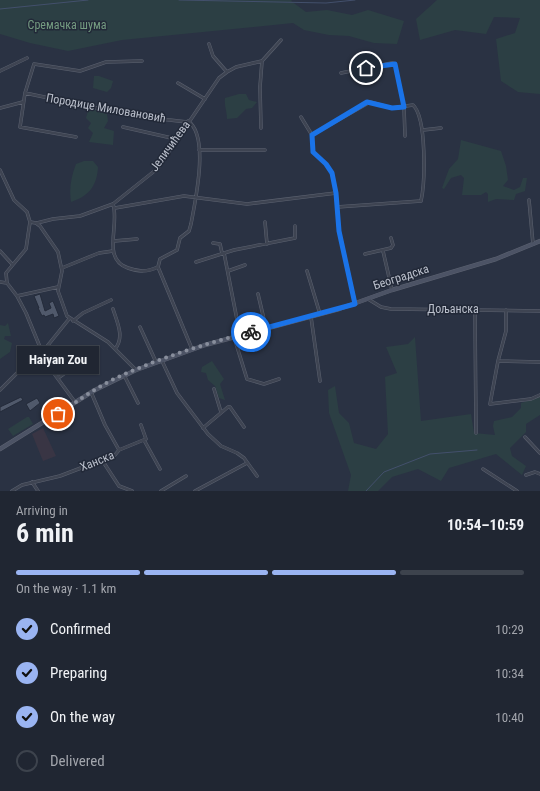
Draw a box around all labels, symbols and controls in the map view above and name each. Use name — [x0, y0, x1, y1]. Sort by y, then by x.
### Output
park label: Сремачка шума — [28, 18, 107, 32]
pin — [349, 51, 383, 85]
icon: home — [355, 57, 377, 79]
street label: Породице Миловановић — [45, 91, 167, 125]
street label: Јеличићева — [147, 118, 193, 174]
street label: Београдска — [371, 261, 431, 293]
street label: Дољанска — [427, 302, 479, 316]
courier — [231, 312, 271, 352]
icon: bike — [240, 321, 262, 343]
callout: Haiyan Zou — [17, 346, 99, 374]
text: Haiyan Zou — [29, 352, 87, 367]
pin — [41, 397, 75, 431]
icon: bag — [47, 403, 69, 425]
street label: Ханска — [78, 448, 116, 474]
text: Arriving in — [16, 503, 68, 518]
text: 10:54–10:59 — [447, 516, 524, 534]
text: 6 min — [16, 518, 74, 548]
text: On the way · 1.1 km — [16, 581, 116, 596]
icon: check — [16, 618, 38, 640]
text: Confirmed — [50, 620, 111, 638]
text: 10:29 — [495, 622, 524, 637]
icon: check — [16, 662, 38, 684]
text: Preparing — [50, 664, 107, 682]
text: 10:34 — [495, 666, 524, 681]
icon: check — [16, 706, 38, 728]
text: On the way — [50, 708, 115, 726]
text: 10:40 — [495, 710, 524, 725]
text: Delivered — [50, 752, 105, 770]

